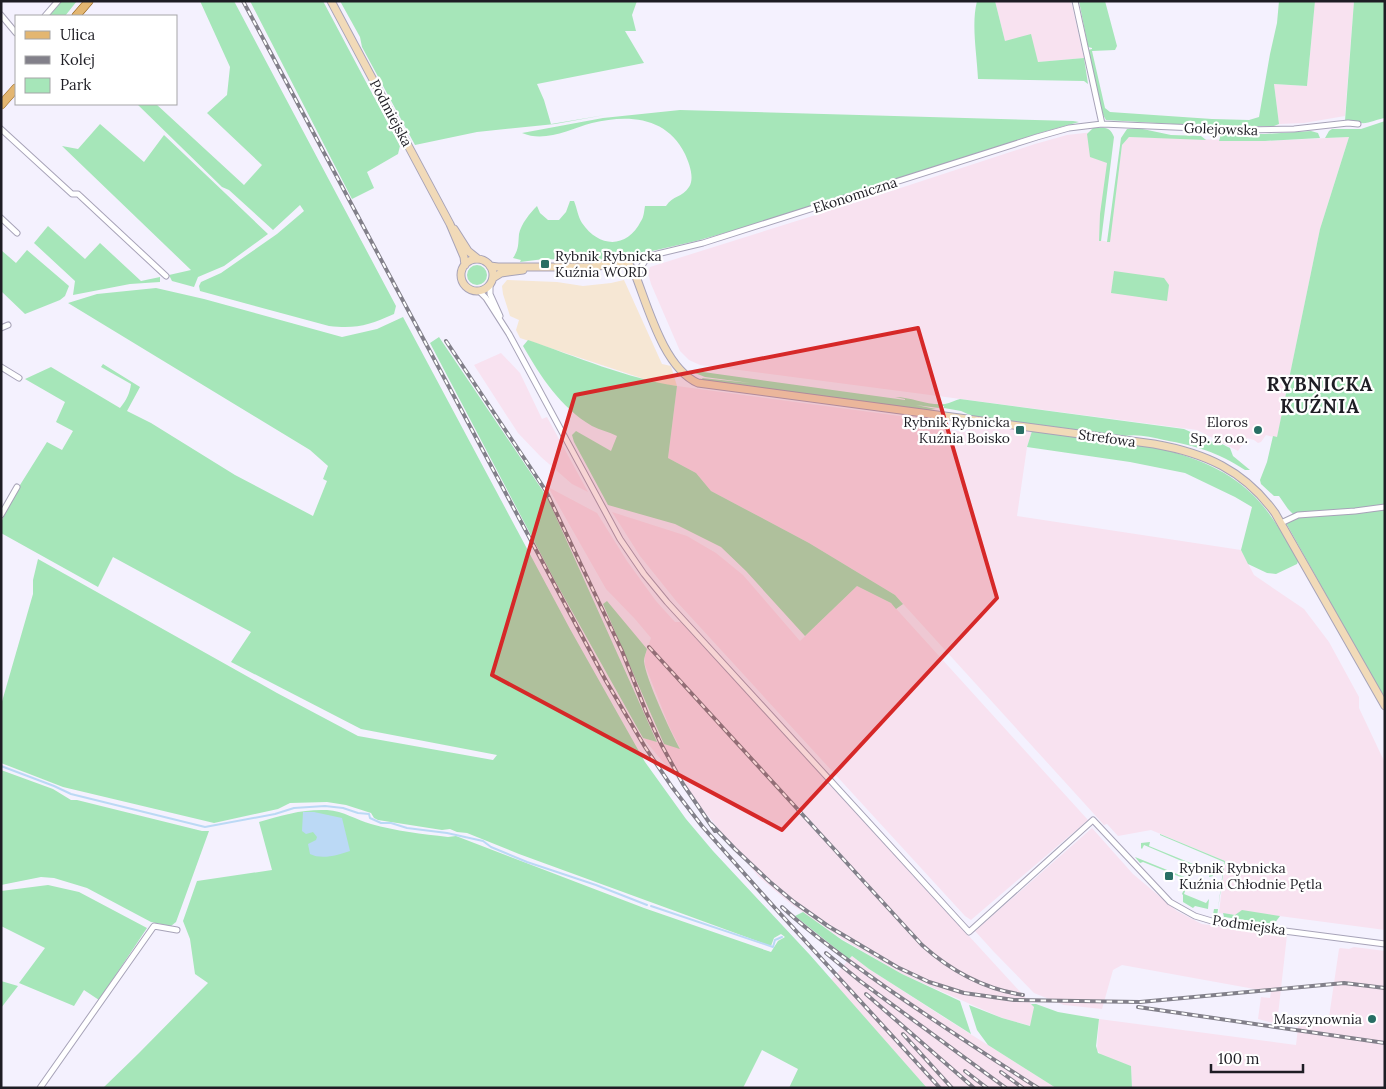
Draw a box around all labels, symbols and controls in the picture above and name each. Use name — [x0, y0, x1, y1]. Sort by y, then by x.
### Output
legend — [15, 15, 178, 105]
text: Ulica — [60, 25, 96, 44]
text: Kolej — [60, 50, 95, 69]
text: Park — [60, 75, 91, 94]
street label: Podmiejska — [366, 76, 416, 150]
street label: Golejowska — [1184, 119, 1258, 139]
street label: Ekonomiczna — [811, 173, 899, 217]
place label: Rybnik Rybnicka Kuźnia WORD — [555, 247, 662, 281]
marker: Rybnik Rybnicka Kuźnia WORD — [539, 258, 551, 270]
district label: RYBNICKA KUŹNIA — [1267, 372, 1373, 418]
place label: Rybnik Rybnicka Kuźnia Boisko — [903, 413, 1010, 447]
place label: Eloros Sp. z o.o. — [1191, 413, 1248, 447]
marker: Rybnik Rybnicka Kuźnia Boisko — [1014, 424, 1026, 436]
marker: Eloros Sp. z o.o. — [1252, 424, 1264, 436]
street label: Strefowa — [1077, 425, 1137, 451]
place label: Rybnik Rybnicka Kuźnia Chłodnie Pętla — [1179, 859, 1322, 893]
marker: Rybnik Rybnicka Kuźnia Chłodnie Pętla — [1163, 870, 1175, 882]
street label: Podmiejska — [1211, 911, 1287, 939]
place label: Maszynownia — [1273, 1010, 1362, 1028]
marker: Maszynownia — [1366, 1013, 1378, 1025]
scale bar — [1211, 1042, 1304, 1074]
text: 100 m — [1218, 1049, 1259, 1068]

